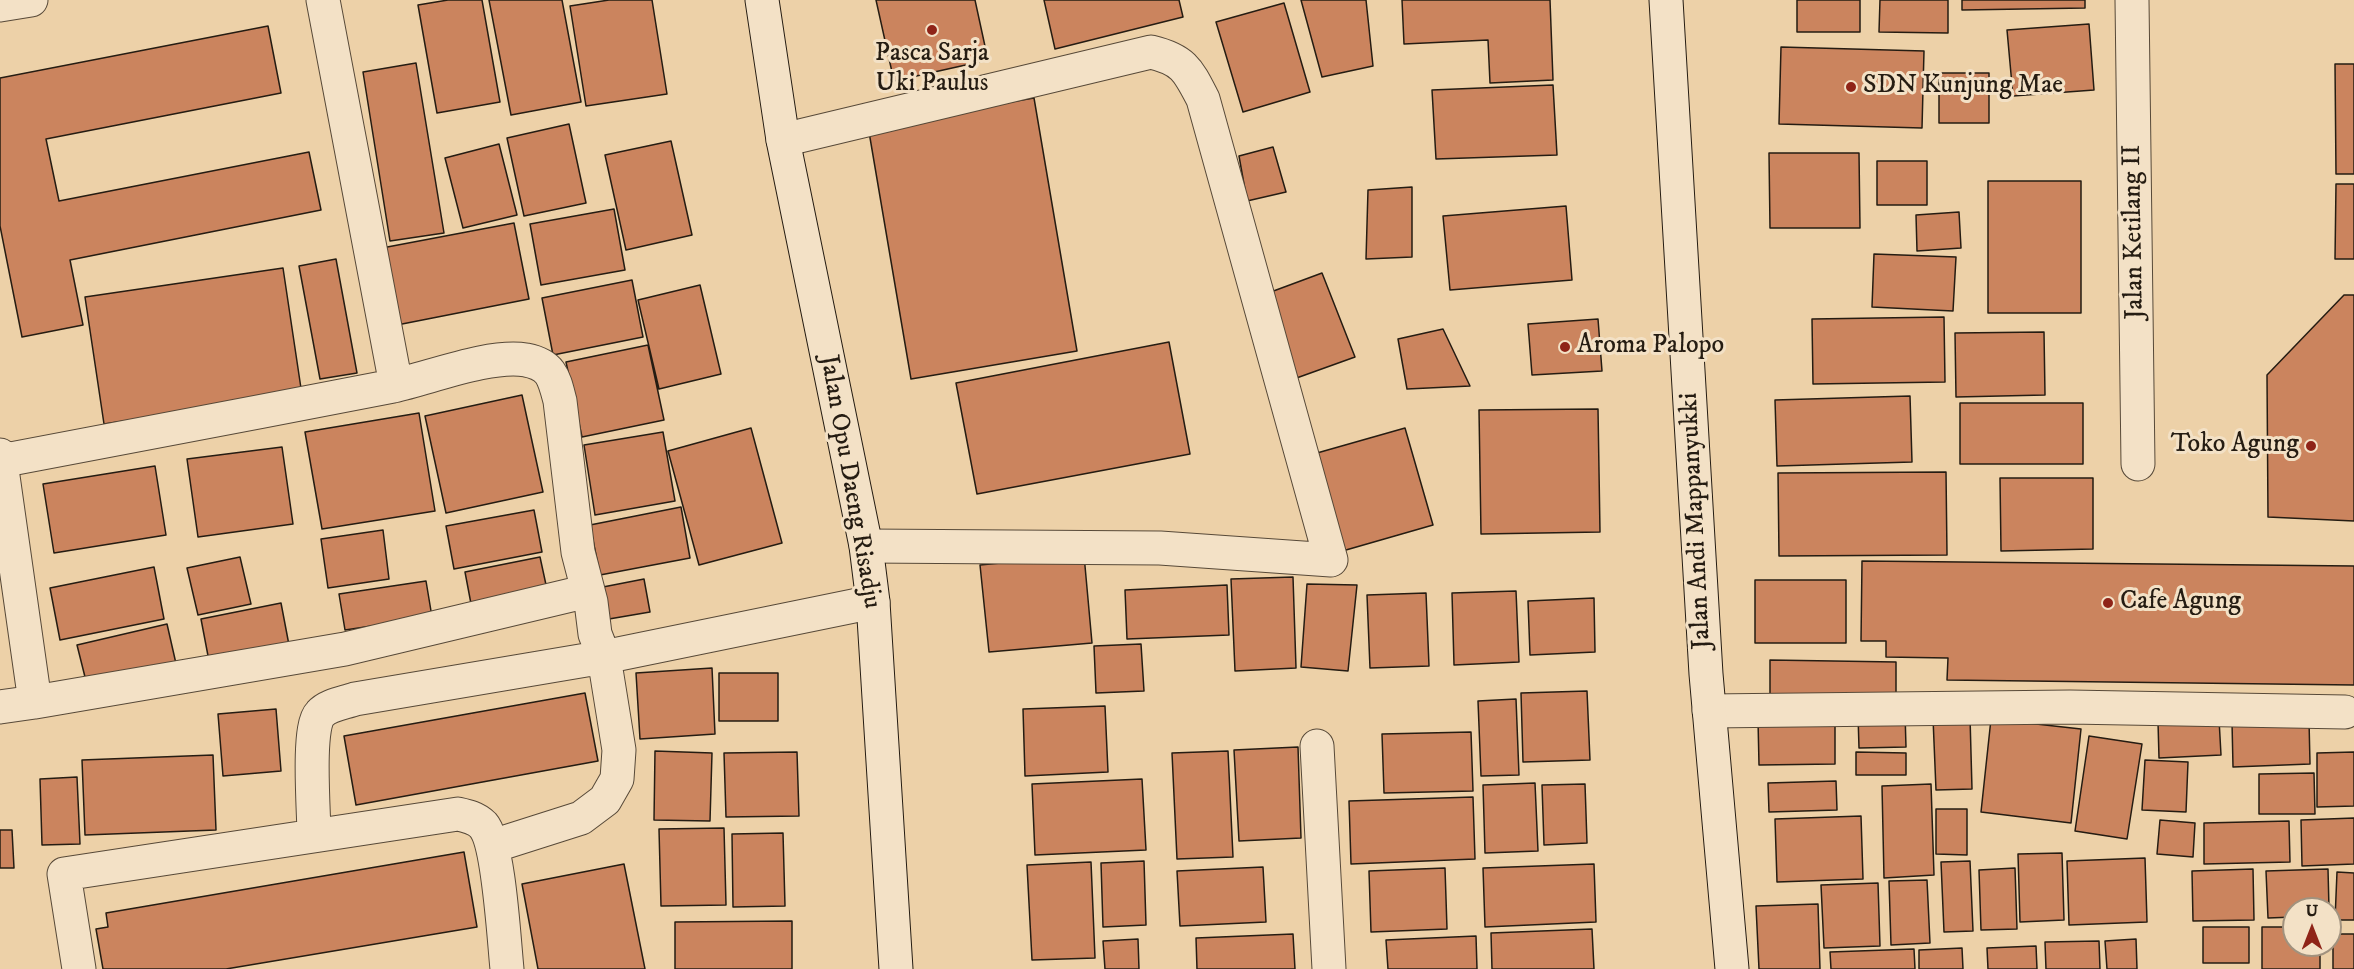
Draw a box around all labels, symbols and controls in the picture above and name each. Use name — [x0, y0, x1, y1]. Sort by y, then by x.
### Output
marker: Pasca Sarja Uki Paulus — [925, 23, 939, 37]
place label: Pasca Sarja Uki Paulus — [875, 39, 989, 100]
place label: SDN Kunjung Mae — [1863, 71, 2063, 103]
marker: SDN Kunjung Mae — [1844, 80, 1858, 94]
street label: Jalan Ketilang II — [2118, 144, 2152, 320]
place label: Aroma Palopo — [1577, 331, 1724, 363]
marker: Aroma Palopo — [1558, 340, 1572, 354]
street label: Jalan Opu Daeng Risadju — [811, 353, 887, 611]
street label: Jalan Andi Mappanyukki — [1675, 392, 1719, 650]
place label: Toko Agung — [2171, 430, 2299, 462]
marker: Toko Agung — [2304, 439, 2318, 453]
place label: Cafe Agung — [2120, 587, 2241, 619]
marker: Cafe Agung — [2101, 596, 2115, 610]
north arrow — [2282, 897, 2342, 957]
text: U — [2306, 901, 2318, 921]

